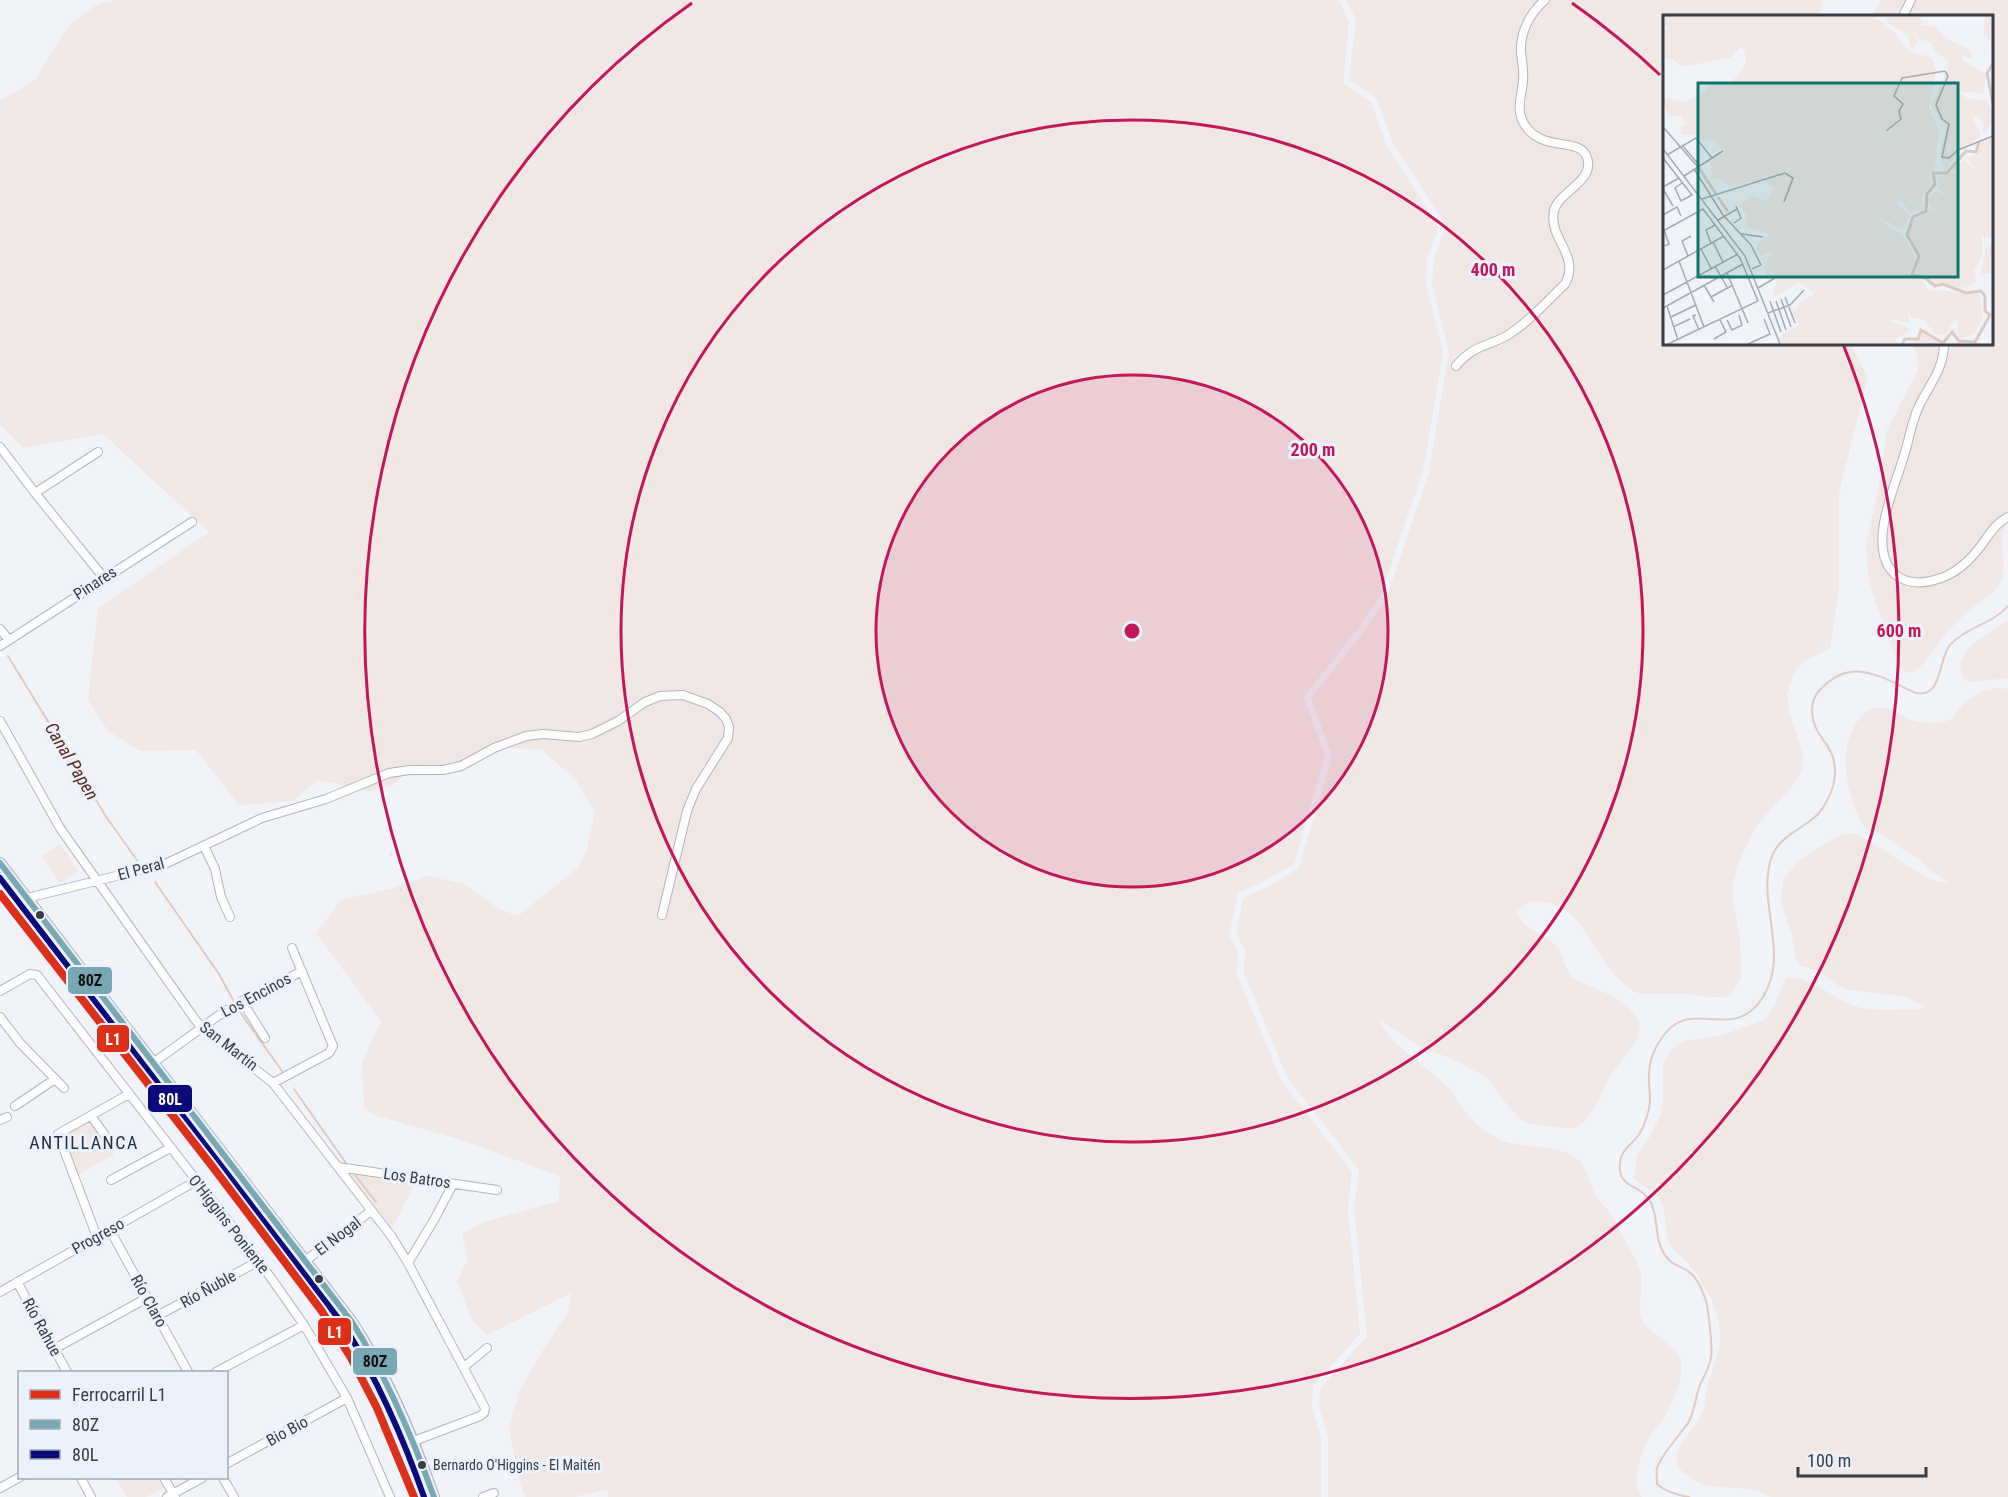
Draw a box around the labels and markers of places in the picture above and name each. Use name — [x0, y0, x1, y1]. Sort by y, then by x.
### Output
centre of rings — [1122, 621, 1142, 641]
unlabelled marker — [34, 909, 46, 921]
unlabelled marker — [313, 1273, 325, 1285]
place label: Bernardo O'Higgins - El Maitén — [433, 1457, 601, 1473]
marker: Bernardo O'Higgins - El Maitén — [416, 1459, 428, 1471]

